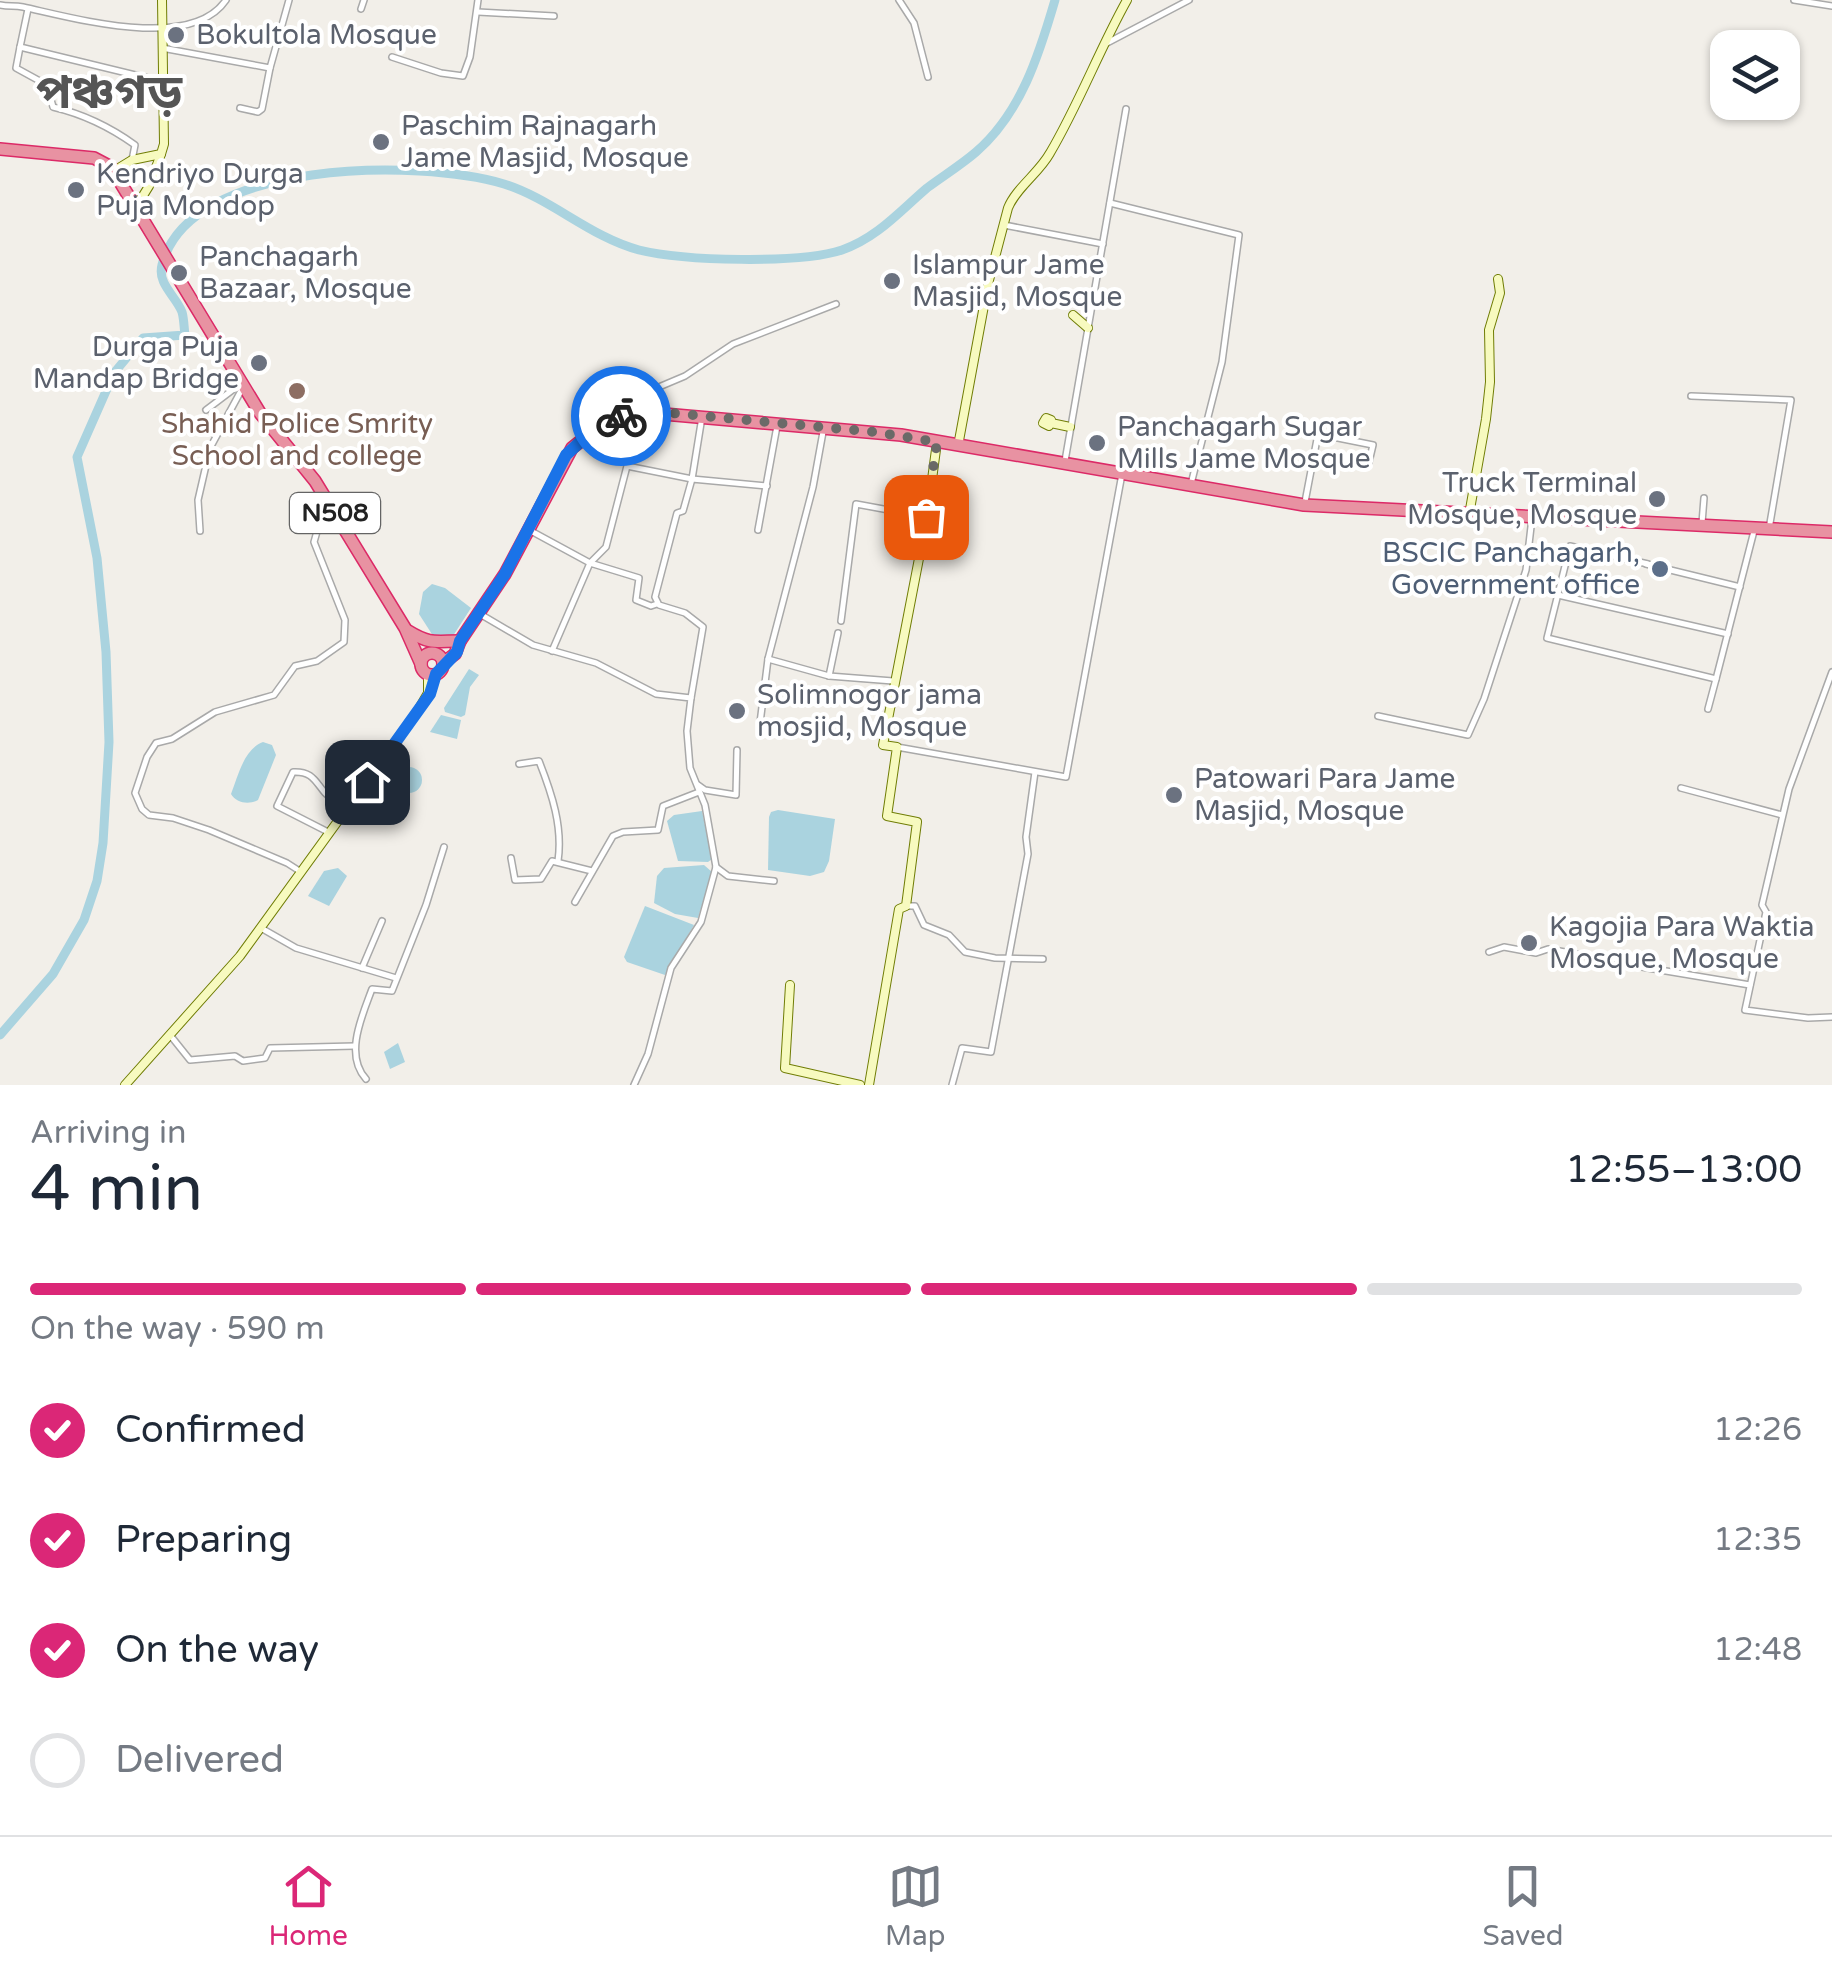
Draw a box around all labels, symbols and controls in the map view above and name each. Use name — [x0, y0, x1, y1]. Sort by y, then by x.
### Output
place label: Bokultola Mosque — [196, 18, 437, 52]
marker: Bokultola Mosque — [165, 24, 187, 46]
map controls — [1710, 30, 1800, 120]
button: layers — [1710, 30, 1800, 120]
district label: পঞ্চগড় — [36, 64, 183, 122]
place label: Paschim Rajnagarh Jame Masjid, Mosque — [401, 109, 689, 175]
marker: Paschim Rajnagarh Jame Masjid, Mosque — [370, 131, 392, 153]
place label: Kendriyo Durga Puja Mondop — [96, 157, 304, 223]
marker: Kendriyo Durga Puja Mondop — [65, 179, 87, 201]
place label: Panchagarh Bazaar, Mosque — [199, 240, 412, 306]
place label: Islampur Jame Masjid, Mosque — [912, 248, 1122, 314]
marker: Panchagarh Bazaar, Mosque — [168, 262, 190, 284]
marker: Islampur Jame Masjid, Mosque — [881, 270, 903, 292]
place label: Durga Puja Mandap Bridge — [33, 330, 239, 396]
marker: Durga Puja Mandap Bridge — [248, 352, 270, 374]
courier — [571, 366, 671, 466]
marker: Shahid Police Smrity School and college — [286, 380, 308, 402]
icon: bike — [594, 389, 649, 444]
place label: Shahid Police Smrity School and college — [161, 407, 433, 473]
place label: Panchagarh Sugar Mills Jame Mosque — [1117, 410, 1371, 476]
marker: Panchagarh Sugar Mills Jame Mosque — [1086, 432, 1108, 454]
place label: Truck Terminal Mosque, Mosque — [1407, 466, 1637, 532]
pin — [884, 475, 969, 560]
marker: Truck Terminal Mosque, Mosque — [1646, 488, 1668, 510]
icon: bag — [899, 490, 954, 545]
road number: N508 — [290, 493, 380, 533]
place label: BSCIC Panchagarh, Government office — [1382, 536, 1640, 602]
marker: BSCIC Panchagarh, Government office — [1649, 558, 1671, 580]
place label: Solimnogor jama mosjid, Mosque — [757, 678, 982, 744]
marker: Solimnogor jama mosjid, Mosque — [726, 700, 748, 722]
pin — [325, 740, 410, 825]
icon: home — [340, 755, 395, 810]
place label: Patowari Para Jame Masjid, Mosque — [1194, 762, 1455, 828]
marker: Patowari Para Jame Masjid, Mosque — [1163, 784, 1185, 806]
place label: Kagojia Para Waktia Mosque, Mosque — [1549, 910, 1814, 976]
marker: Kagojia Para Waktia Mosque, Mosque — [1518, 932, 1540, 954]
text: Arriving in — [30, 1114, 187, 1152]
text: 12:55–13:00 — [1565, 1147, 1802, 1193]
text: 4 min — [30, 1150, 203, 1229]
text: On the way · 590 m — [30, 1310, 325, 1348]
icon: check — [30, 1403, 85, 1458]
text: Confirmed — [115, 1407, 306, 1453]
text: 12:26 — [1713, 1411, 1802, 1449]
icon: check — [30, 1513, 85, 1568]
text: Preparing — [115, 1517, 292, 1563]
text: 12:35 — [1713, 1521, 1802, 1559]
icon: check — [30, 1623, 85, 1678]
text: On the way — [115, 1627, 319, 1673]
text: 12:48 — [1713, 1631, 1802, 1669]
text: Delivered — [115, 1737, 284, 1783]
tab: Home — [269, 1859, 348, 1953]
tab: Map — [885, 1859, 945, 1953]
tab: Saved — [1483, 1859, 1563, 1953]

